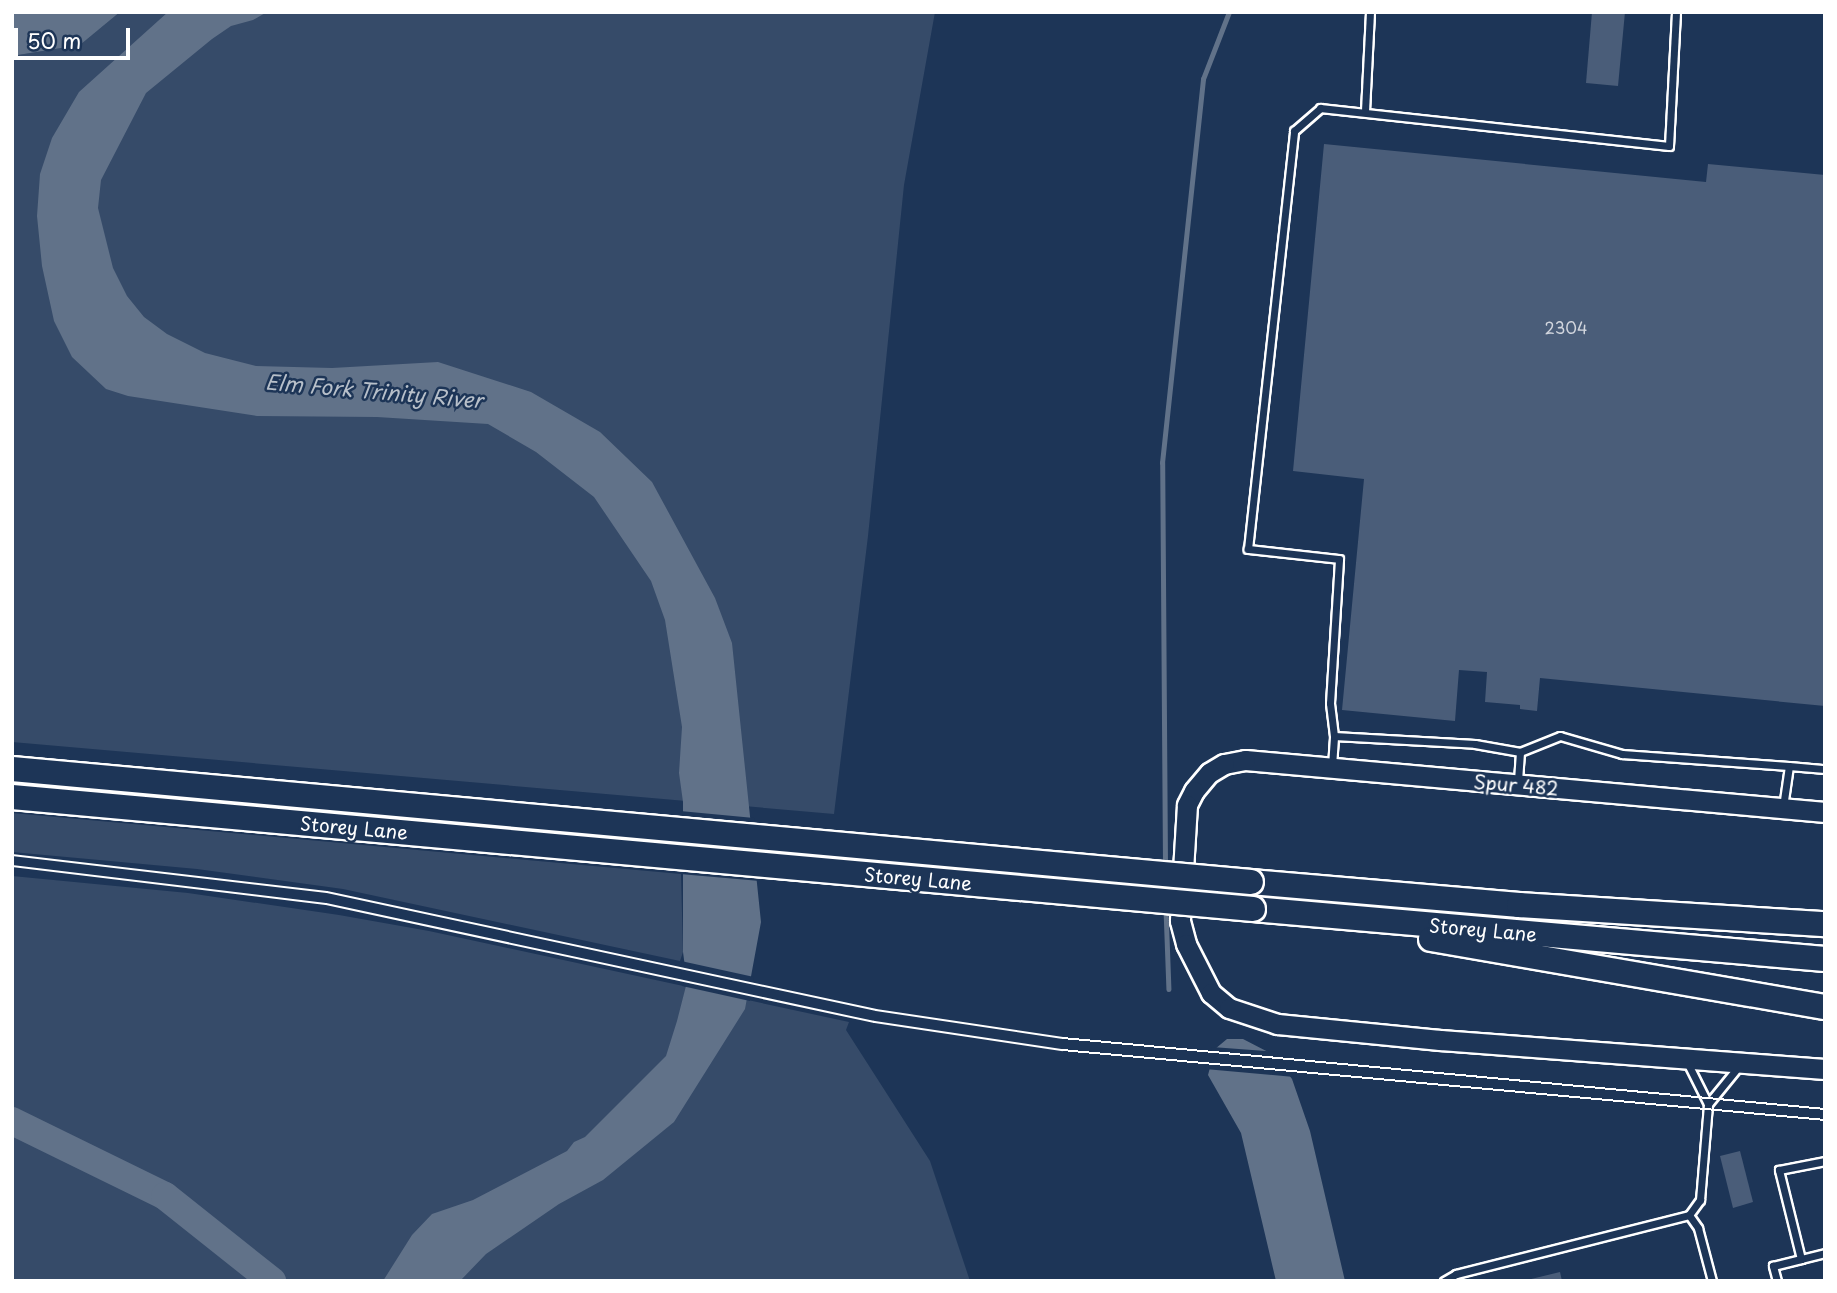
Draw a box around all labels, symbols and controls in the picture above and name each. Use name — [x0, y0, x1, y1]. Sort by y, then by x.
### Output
scale bar — [18, 14, 133, 58]
text: 50 m — [27, 24, 81, 56]
house number: 2304 — [1545, 317, 1587, 337]
water label: Elm Fork Trinity River — [263, 368, 485, 412]
street label: Spur 482 — [1472, 770, 1560, 800]
street label: Storey Lane — [298, 812, 410, 844]
street label: Storey Lane — [862, 863, 974, 895]
street label: Storey Lane — [1427, 914, 1539, 946]

